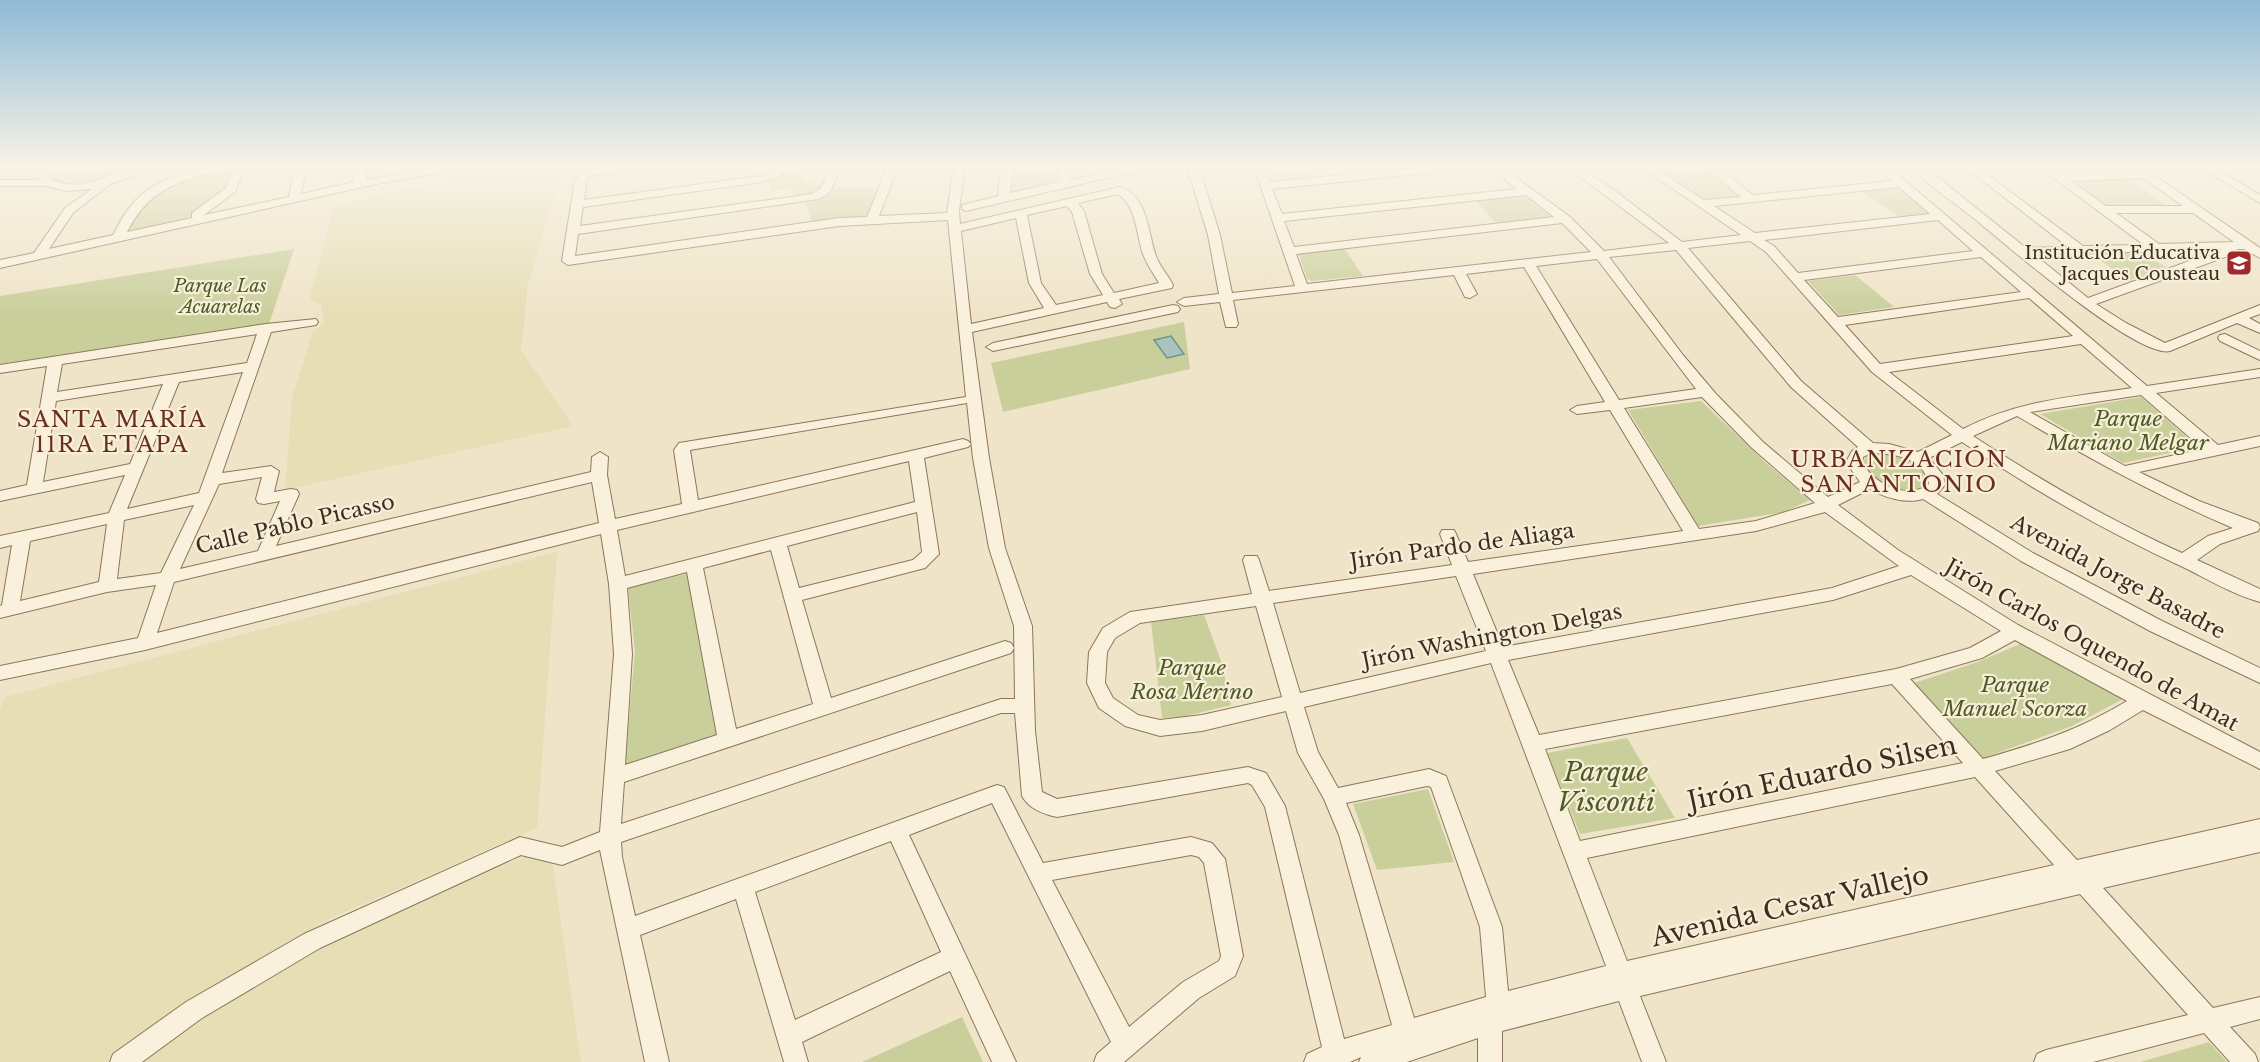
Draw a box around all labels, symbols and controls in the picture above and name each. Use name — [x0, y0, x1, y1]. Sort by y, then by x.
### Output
place label: Institución Educativa Jacques Cousteau — [2025, 242, 2220, 285]
school or university icon: Institución Educativa Jacques Cousteau — [2224, 248, 2254, 278]
park label: Parque Las Acuarelas — [172, 275, 267, 318]
district label: SANTA MARÍA 11RA ETAPA — [17, 405, 207, 458]
park label: Parque Mariano Melgar — [2046, 406, 2210, 456]
district label: URBANIZACIÓN SAN ANTONIO — [1790, 445, 2008, 498]
street label: Calle Pablo Picasso — [193, 488, 397, 560]
street label: Avenida Jorge Basadre — [2005, 509, 2230, 645]
street label: Jirón Pardo de Aliaga — [1345, 517, 1576, 575]
street label: Jirón Carlos Oquendo de Amat — [1938, 552, 2243, 737]
street label: Jirón Washington Delgas — [1357, 598, 1624, 675]
park label: Parque Rosa Merino — [1130, 655, 1253, 705]
park label: Parque Manuel Scorza — [1942, 672, 2087, 722]
street label: Jirón Eduardo Silsen — [1682, 729, 1960, 818]
park label: Parque Visconti — [1557, 756, 1655, 818]
street label: Avenida Cesar Vallejo — [1647, 858, 1932, 954]

